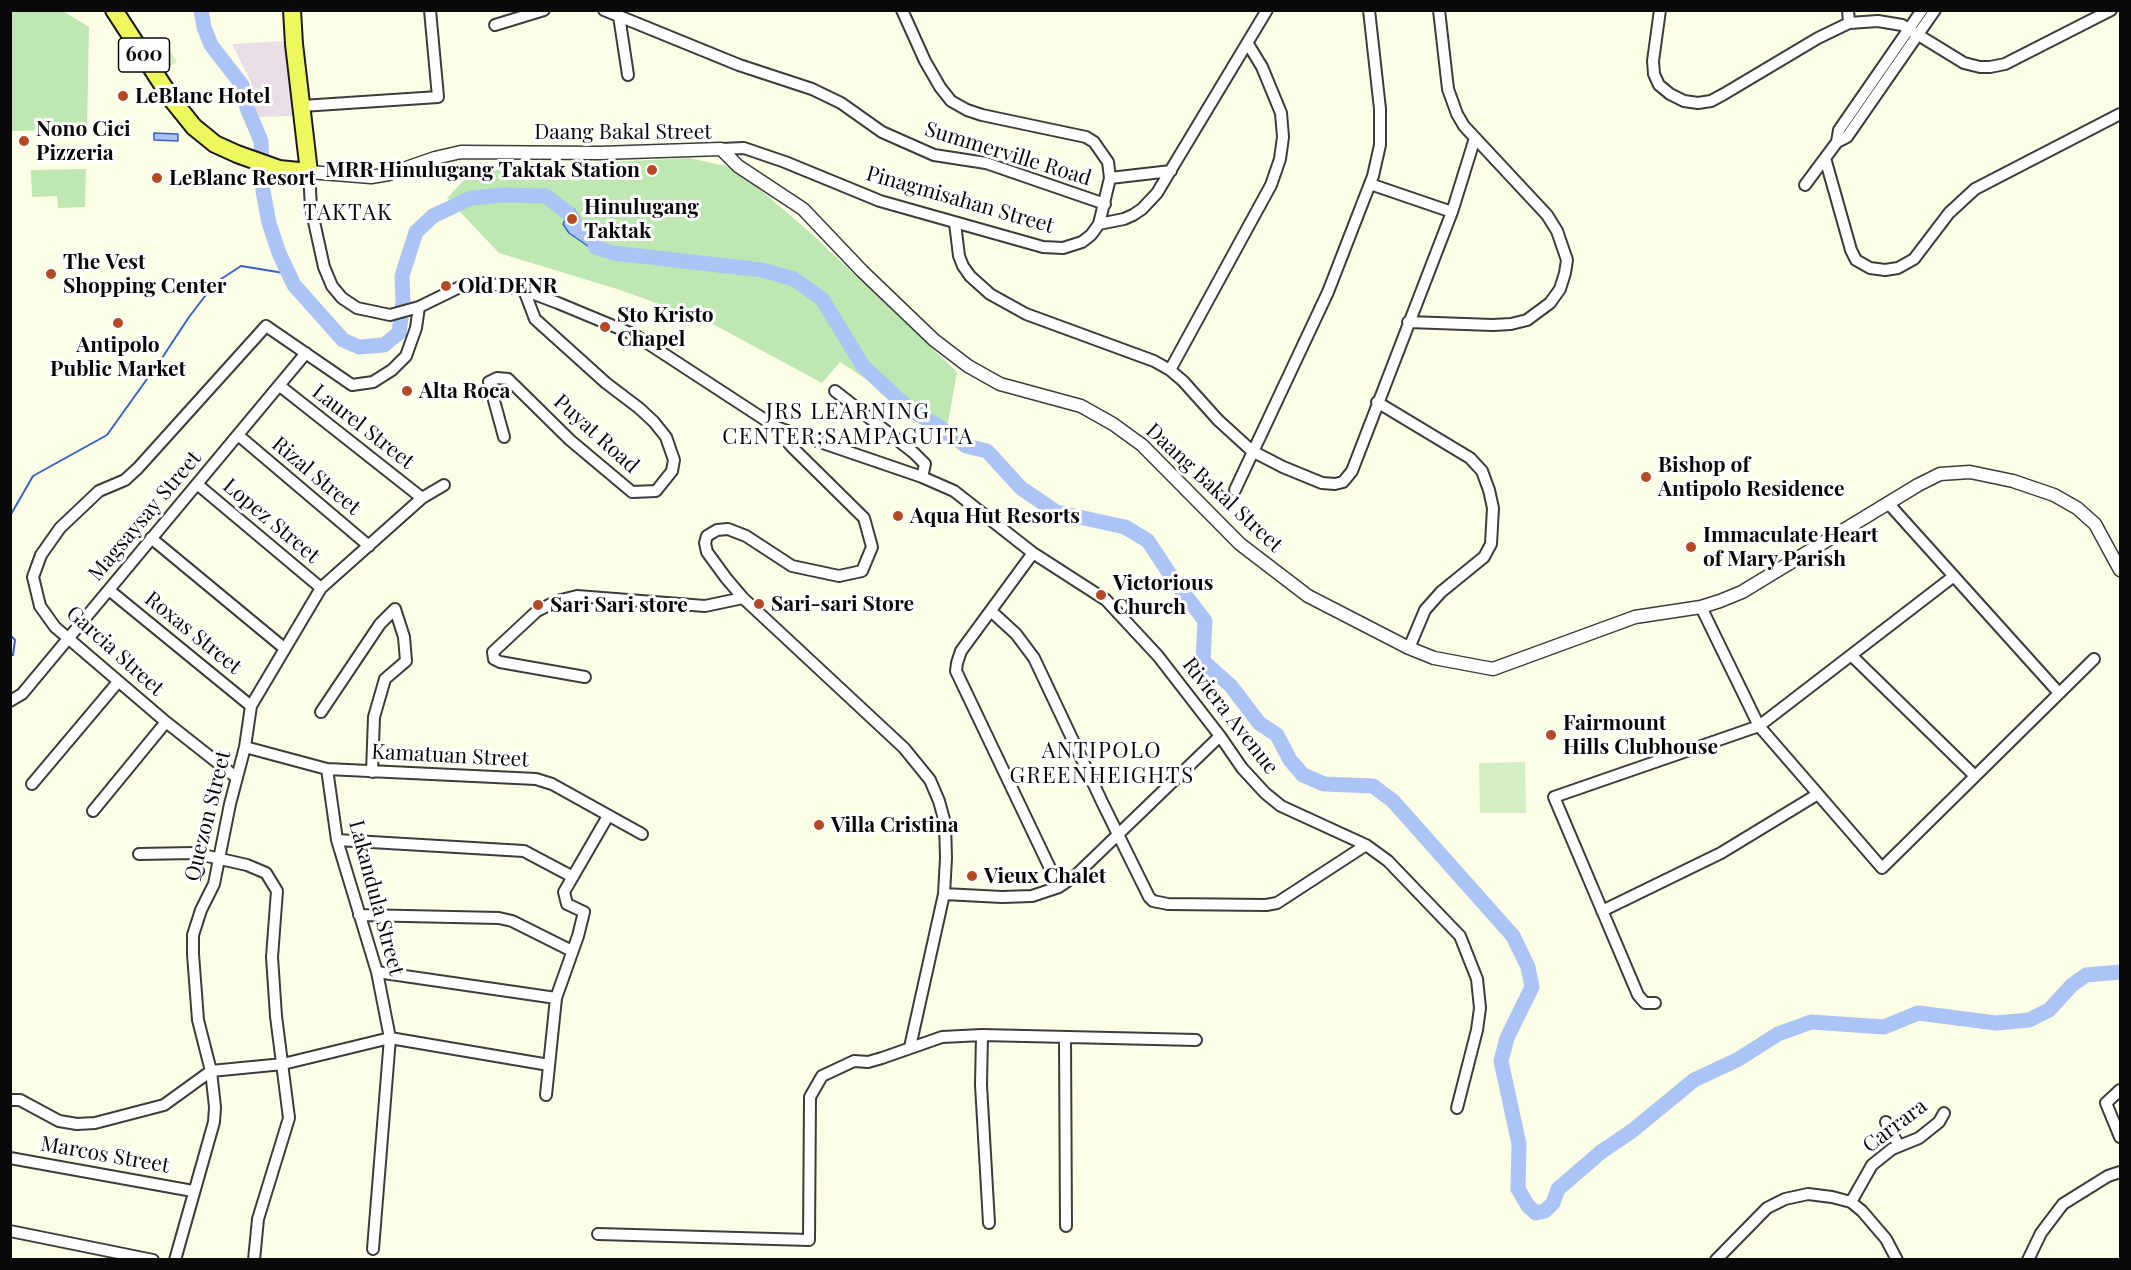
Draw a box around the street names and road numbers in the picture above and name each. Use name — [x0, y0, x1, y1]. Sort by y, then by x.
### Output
road number: 600 — [118, 38, 170, 72]
street label: Summerville Road — [922, 117, 1094, 191]
street label: Daang Bakal Street — [534, 119, 712, 145]
street label: Pinagmisahan Street — [863, 161, 1057, 239]
street label: Laurel Street — [307, 379, 419, 475]
street label: Puyat Road — [548, 389, 644, 479]
street label: Daang Bakal Street — [1140, 418, 1288, 558]
street label: Rizal Street — [267, 432, 365, 520]
street label: Magsaysay Street — [83, 446, 207, 586]
street label: Lopez Street — [218, 473, 324, 569]
street label: Roxas Street — [140, 586, 246, 680]
street label: Garcia Street — [61, 601, 169, 701]
street label: Riviera Avenue — [1177, 653, 1283, 779]
street label: Kamatuan Street — [371, 739, 529, 773]
street label: Quezon Street — [180, 748, 236, 884]
street label: Lakandula Street — [343, 818, 409, 978]
street label: Carrara — [1858, 1094, 1932, 1158]
street label: Marcos Street — [39, 1131, 171, 1179]

